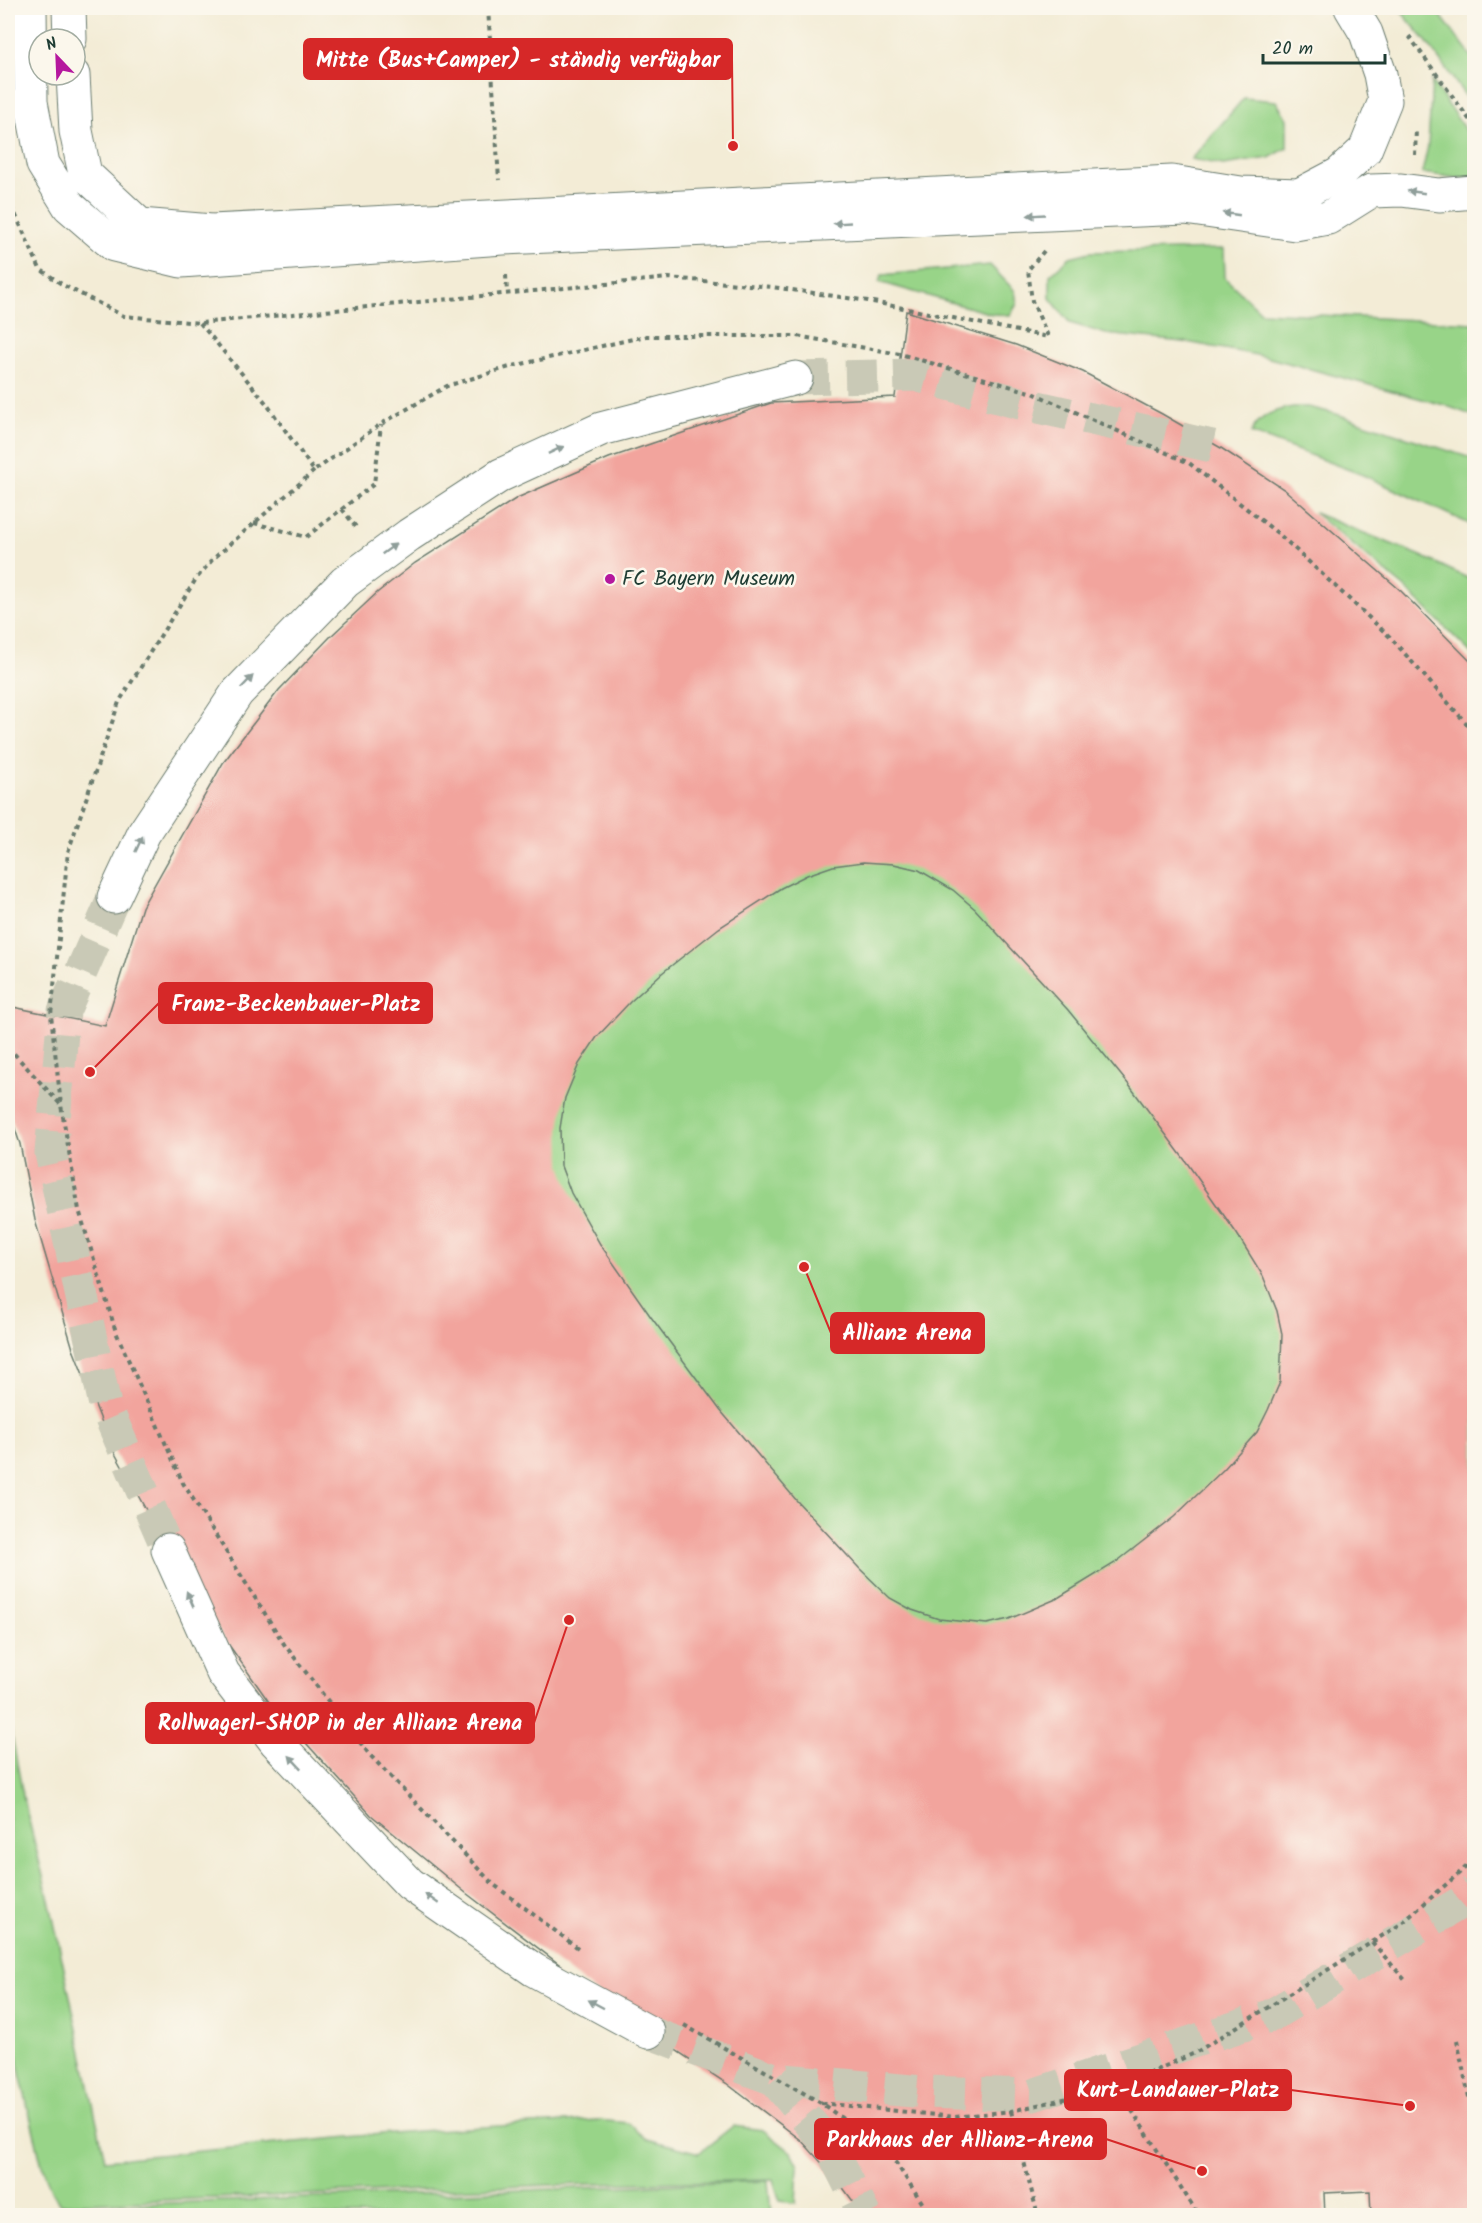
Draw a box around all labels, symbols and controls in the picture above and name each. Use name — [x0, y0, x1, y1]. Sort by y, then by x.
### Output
north arrow — [27, 27, 87, 87]
scale bar — [1263, 27, 1384, 65]
text: N — [42, 31, 61, 58]
text: 20 m — [1272, 35, 1313, 64]
callout: Mitte (Bus+Camper) - ständig verfügbar — [304, 39, 732, 79]
text: Mitte (Bus+Camper) - ständig verfügbar — [316, 44, 721, 79]
one-way arrow — [1407, 187, 1426, 196]
one-way arrow — [1027, 210, 1046, 219]
one-way arrow — [1221, 210, 1240, 219]
one-way arrow — [832, 219, 851, 228]
one-way arrow — [548, 445, 565, 454]
one-way arrow — [382, 544, 397, 556]
place label: FC Bayern Museum — [622, 563, 795, 596]
marker: FC Bayern Museum — [603, 572, 617, 586]
one-way arrow — [240, 676, 254, 690]
one-way arrow — [134, 835, 143, 852]
callout: Franz-Beckenbauer-Platz — [159, 983, 432, 1023]
text: Franz-Beckenbauer-Platz — [172, 988, 420, 1023]
callout: Allianz Arena — [831, 1313, 984, 1353]
text: Allianz Arena — [842, 1317, 972, 1352]
one-way arrow — [184, 1590, 194, 1608]
callout: Rollwagerl-SHOP in der Allianz Arena — [146, 1703, 534, 1743]
text: Rollwagerl-SHOP in der Allianz Arena — [158, 1707, 522, 1742]
one-way arrow — [288, 1755, 302, 1769]
one-way arrow — [424, 1894, 440, 1905]
one-way arrow — [587, 1999, 604, 2009]
callout: Kurt-Landauer-Platz — [1065, 2070, 1291, 2110]
text: Kurt-Landauer-Platz — [1077, 2074, 1279, 2109]
callout: Parkhaus der Allianz-Arena — [815, 2119, 1106, 2159]
text: Parkhaus der Allianz-Arena — [826, 2124, 1094, 2159]

